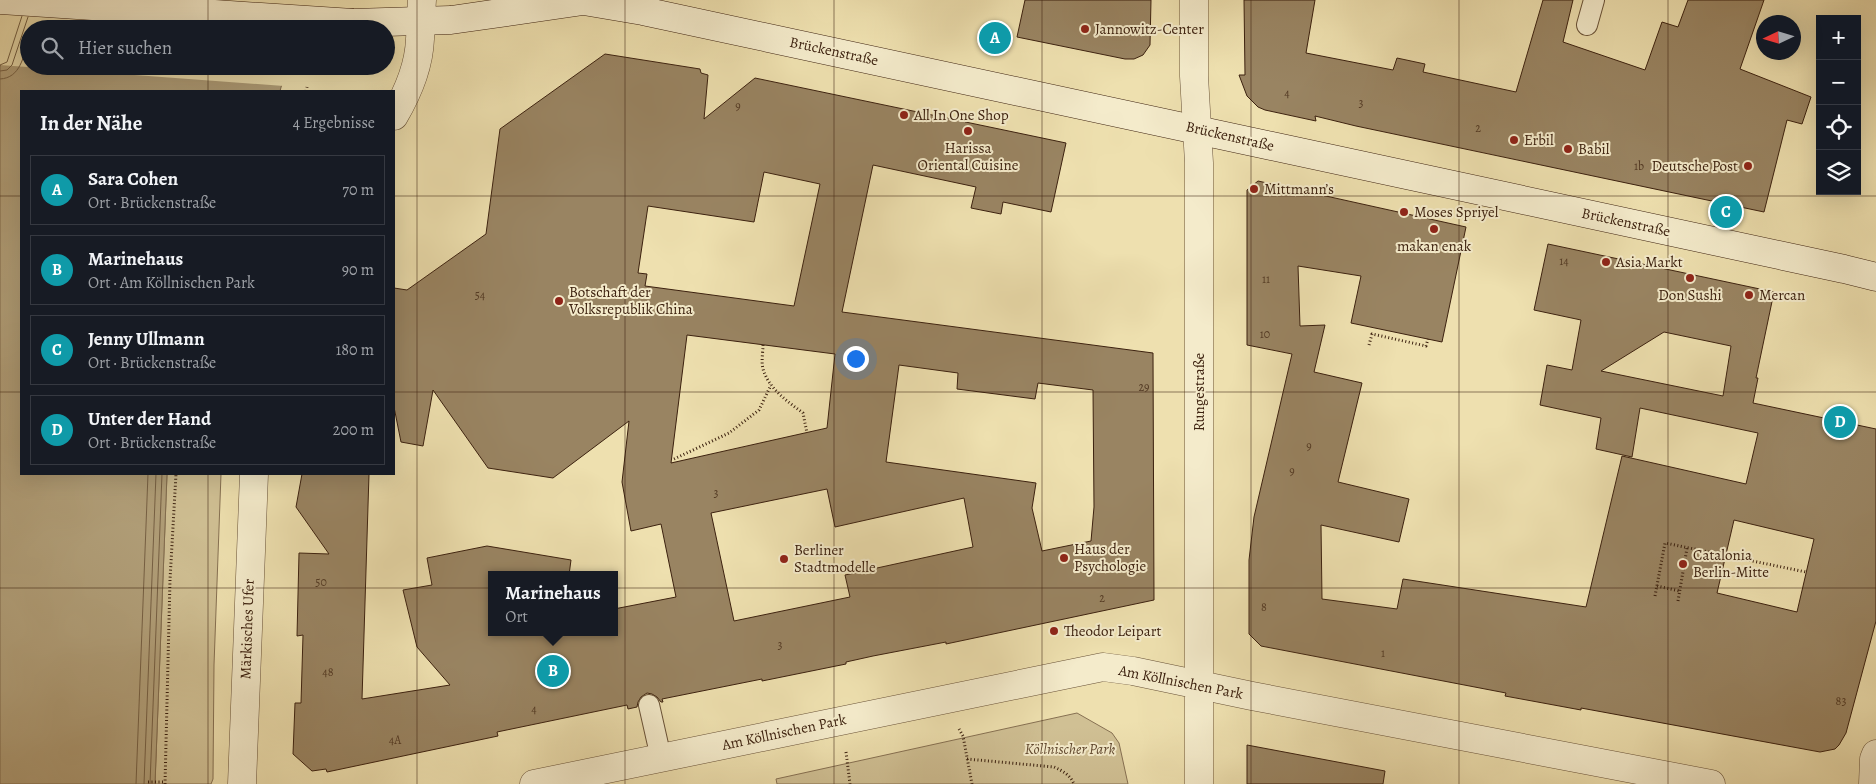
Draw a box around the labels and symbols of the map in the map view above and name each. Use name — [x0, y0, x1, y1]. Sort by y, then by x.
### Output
north arrow — [1756, 15, 1801, 60]
pin: A — [979, 19, 1011, 57]
place label: Jannowitz-Center — [1095, 19, 1204, 39]
marker: Jannowitz-Center — [1079, 23, 1091, 35]
street label: Brückenstraße — [788, 32, 880, 70]
house number: 4 — [1284, 85, 1290, 101]
house number: 3 — [1359, 95, 1364, 111]
house number: 9 — [735, 98, 741, 114]
place label: All In One Shop — [913, 105, 1009, 125]
marker: All In One Shop — [898, 109, 910, 121]
street label: Brückenstraße — [1184, 116, 1276, 156]
house number: 2 — [1475, 120, 1481, 136]
marker: Harissa Oriental Cuisine — [962, 125, 974, 137]
place label: Erbil — [1524, 130, 1554, 150]
marker: Erbil — [1508, 134, 1520, 146]
place label: Harissa Oriental Cuisine — [918, 138, 1019, 175]
place label: Babil — [1578, 139, 1610, 159]
marker: Babil — [1562, 143, 1574, 155]
place label: Deutsche Post — [1652, 156, 1738, 176]
house number: 1b — [1634, 158, 1644, 174]
marker: Deutsche Post — [1742, 160, 1754, 172]
place label: Mittmann’s — [1264, 179, 1334, 199]
marker: Mittmann’s — [1248, 183, 1260, 195]
pin: C — [1710, 193, 1742, 231]
place label: Moses Spriyel — [1414, 202, 1499, 222]
street label: Brückenstraße — [1580, 203, 1672, 241]
marker: Moses Spriyel — [1398, 206, 1410, 218]
marker: makan enak — [1428, 223, 1440, 235]
place label: makan enak — [1397, 236, 1472, 256]
place label: Asia Markt — [1615, 252, 1683, 272]
house number: 14 — [1559, 253, 1569, 269]
marker: Asia Markt — [1600, 256, 1612, 268]
house number: 11 — [1262, 271, 1270, 287]
marker: Don Sushi — [1684, 272, 1696, 284]
place label: Botschaft der Volksrepublik China — [568, 282, 693, 319]
place label: Don Sushi — [1658, 285, 1722, 305]
place label: Mercan — [1759, 285, 1805, 305]
house number: 54 — [475, 287, 486, 303]
marker: Mercan — [1743, 289, 1755, 301]
marker: Botschaft der Volksrepublik China — [553, 295, 565, 307]
house number: 10 — [1260, 326, 1270, 342]
your location — [843, 346, 869, 372]
street label: Rungestraße — [1189, 353, 1209, 431]
house number: 29 — [1138, 379, 1150, 395]
pin: D — [1824, 403, 1856, 441]
house number: 9 — [1306, 438, 1312, 454]
house number: 9 — [1289, 463, 1295, 479]
house number: 3 — [714, 485, 719, 501]
place label: Haus der Psychologie — [1074, 539, 1146, 576]
place label: Berliner Stadtmodelle — [794, 540, 876, 577]
place label: Catalonia Berlin-Mitte — [1693, 545, 1769, 582]
marker: Haus der Psychologie — [1058, 552, 1070, 564]
marker: Berliner Stadtmodelle — [778, 553, 790, 565]
marker: Catalonia Berlin-Mitte — [1677, 558, 1689, 570]
house number: 50 — [315, 574, 327, 590]
street label: Märkisches Ufer — [235, 578, 259, 680]
house number: 2 — [1099, 590, 1105, 606]
house number: 8 — [1261, 599, 1267, 615]
place label: Theodor Leipart — [1064, 621, 1161, 641]
marker: Theodor Leipart — [1048, 625, 1060, 637]
house number: 3 — [778, 637, 783, 653]
house number: 1 — [1381, 645, 1385, 661]
pin: B — [537, 652, 569, 690]
street label: Am Köllnischen Park — [1116, 660, 1246, 704]
house number: 48 — [322, 664, 334, 680]
house number: 83 — [1836, 693, 1846, 709]
house number: 4 — [531, 701, 537, 717]
street label: Am Köllnischen Park — [719, 709, 849, 755]
house number: 4A — [389, 732, 402, 748]
park label: Köllnischer Park — [1025, 739, 1115, 759]

